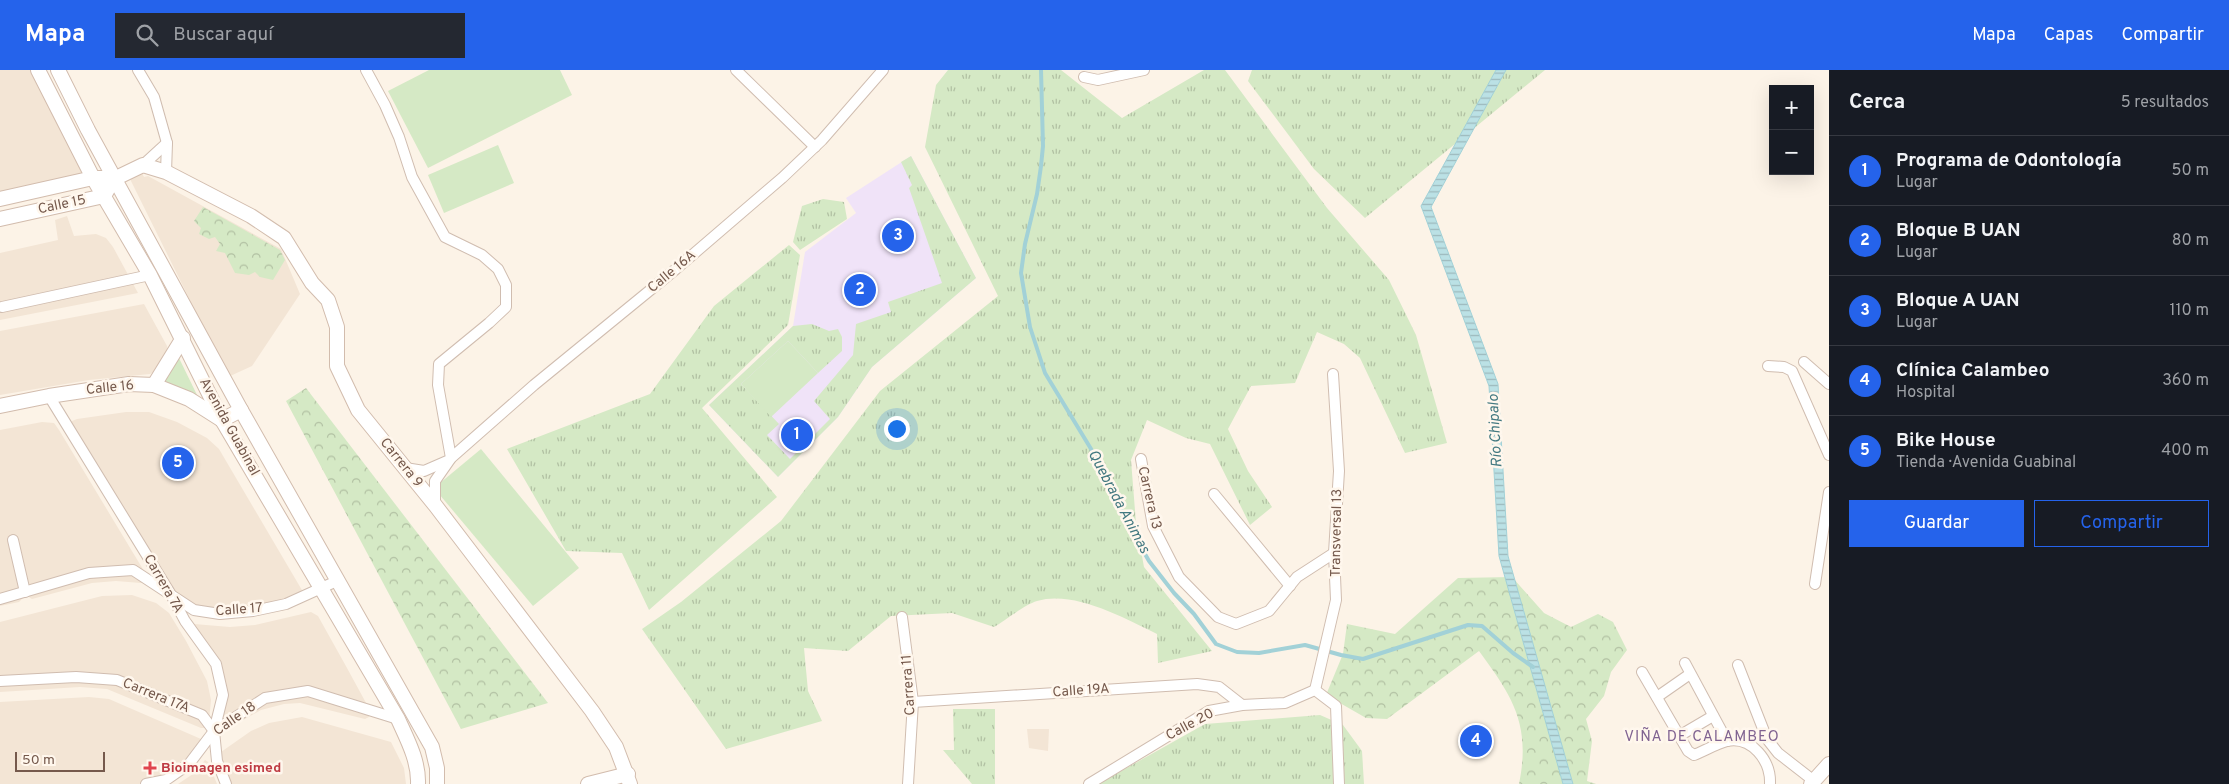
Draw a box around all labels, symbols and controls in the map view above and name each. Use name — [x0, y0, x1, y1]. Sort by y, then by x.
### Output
search box — [115, 13, 465, 58]
text: Mapa — [25, 20, 85, 50]
icon: search — [133, 21, 161, 49]
text: Buscar aquí — [173, 23, 273, 47]
text: Mapa — [1972, 24, 2016, 47]
text: Capas — [2044, 24, 2093, 47]
text: Compartir — [2121, 24, 2204, 47]
map controls — [1769, 85, 1814, 175]
button: + — [1769, 85, 1814, 130]
text: Cerca — [1849, 89, 1905, 116]
text: 5 resultados — [2121, 93, 2209, 113]
button: − — [1769, 130, 1814, 175]
text: Programa de Odontología — [1896, 149, 2122, 173]
text: 1 — [1862, 161, 1868, 181]
text: 50 m — [2172, 161, 2209, 181]
text: Lugar — [1896, 173, 1938, 193]
street label: Calle 15 — [37, 192, 87, 218]
pin: 3 — [882, 217, 914, 255]
text: Bloque B UAN — [1896, 219, 2021, 243]
text: 2 — [1860, 231, 1870, 251]
text: 80 m — [2172, 231, 2209, 251]
text: Lugar — [1896, 243, 1938, 263]
street label: Calle 16A — [645, 247, 699, 297]
pin: 2 — [844, 271, 876, 309]
text: Bloque A UAN — [1896, 289, 2020, 313]
text: 3 — [1860, 301, 1870, 321]
text: 110 m — [2169, 301, 2209, 321]
text: Lugar — [1896, 313, 1938, 333]
text: Clínica Calambeo — [1896, 359, 2050, 383]
text: 4 — [1860, 371, 1870, 391]
text: 360 m — [2162, 371, 2209, 391]
street label: Avenida Guabinal — [195, 375, 263, 479]
street label: Calle 16 — [85, 377, 135, 399]
text: Hospital — [1896, 383, 1955, 403]
water label: Río Chipalo — [1485, 394, 1507, 468]
pin: 1 — [781, 416, 813, 454]
your location — [884, 416, 910, 442]
text: Bike House — [1896, 429, 1995, 453]
street label: Carrera 9 — [376, 435, 426, 491]
text: 5 — [1860, 441, 1870, 461]
text: 400 m — [2161, 441, 2209, 461]
pin: 5 — [162, 444, 194, 482]
water label: Quebrada Animas — [1083, 447, 1153, 557]
text: Tienda · Avenida Guabinal — [1896, 453, 2076, 473]
street label: Carrera 13 — [1133, 465, 1165, 531]
street label: Transversal 13 — [1328, 489, 1346, 577]
button: Guardar — [1849, 500, 2024, 547]
button: Compartir — [2034, 500, 2209, 547]
street label: Carrera 7A — [139, 552, 187, 616]
street label: Calle 17 — [215, 600, 263, 620]
street label: Carrera 11 — [898, 654, 920, 716]
street label: Carrera 17A — [120, 675, 192, 717]
street label: Calle 19A — [1052, 681, 1110, 701]
street label: Calle 18 — [210, 698, 260, 740]
street label: Calle 20 — [1163, 705, 1217, 745]
pin: 4 — [1460, 722, 1492, 760]
district label: VIÑA DE CALAMBEO — [1624, 727, 1780, 747]
scale bar — [15, 749, 105, 772]
text: 50 m — [22, 752, 55, 769]
place label: Bioimagen esimed — [161, 760, 281, 777]
marker: Bioimagen esimed — [143, 761, 157, 775]

